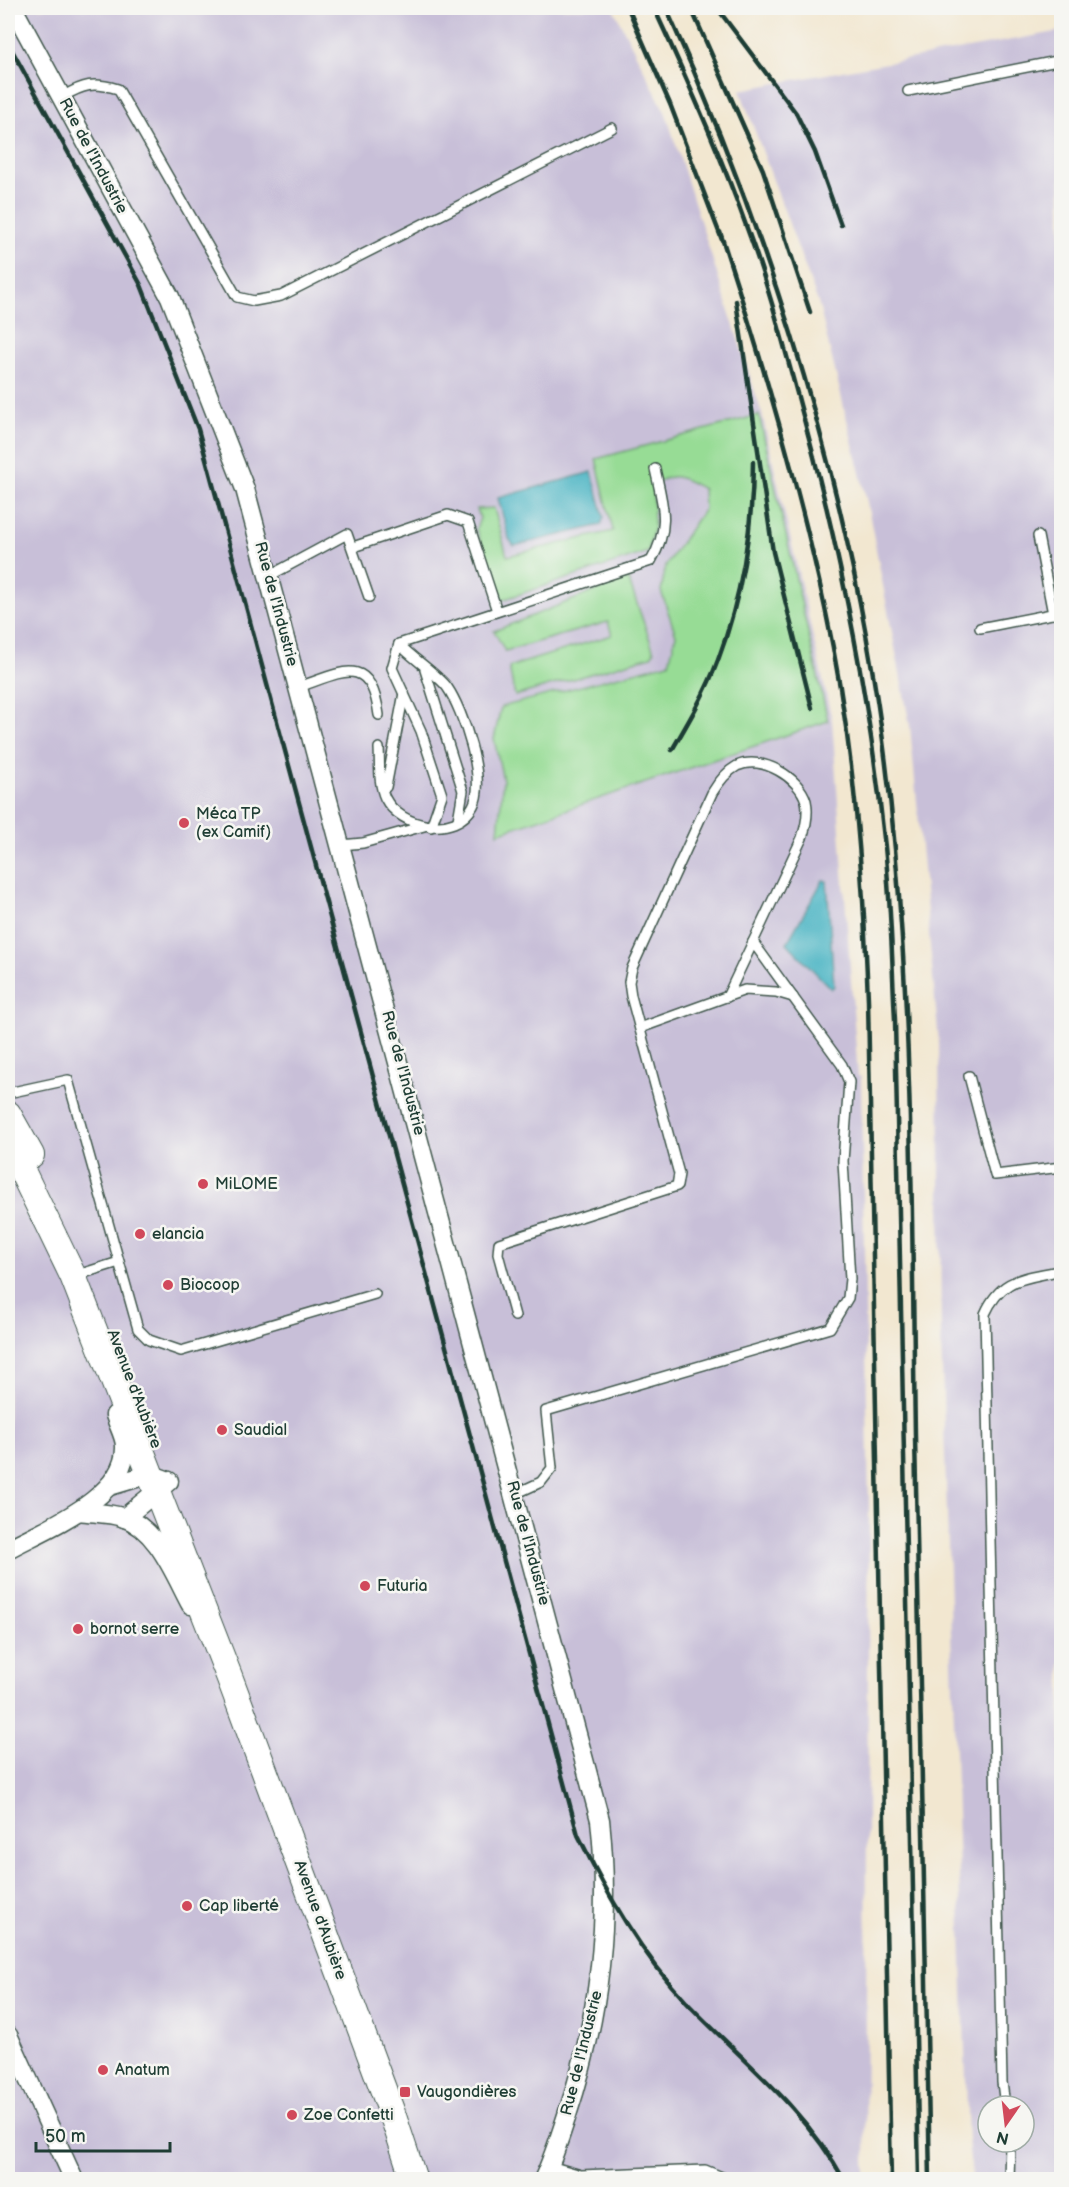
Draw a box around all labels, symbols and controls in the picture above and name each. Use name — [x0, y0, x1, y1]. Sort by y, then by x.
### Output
street label: Rue de l'Industrie — [55, 95, 132, 217]
street label: Rue de l'Industrie — [250, 540, 302, 669]
place label: Méca TP (ex Camif) — [196, 805, 271, 842]
marker: Méca TP (ex Camif) — [177, 816, 191, 830]
street label: Rue de l'Industrie — [377, 1009, 429, 1138]
place label: MiLOME — [215, 1175, 278, 1194]
marker: MiLOME — [196, 1177, 210, 1191]
place label: elancia — [152, 1225, 204, 1244]
marker: elancia — [133, 1227, 147, 1241]
place label: Biocoop — [180, 1276, 240, 1295]
marker: Biocoop — [161, 1278, 175, 1292]
street label: Avenue d'Aubière — [103, 1327, 166, 1452]
place label: Saudial — [234, 1421, 287, 1440]
marker: Saudial — [215, 1423, 229, 1437]
street label: Rue de l'Industrie — [502, 1479, 554, 1608]
place label: Futuria — [377, 1577, 428, 1596]
marker: Futuria — [358, 1579, 372, 1593]
place label: bornot serre — [90, 1620, 180, 1639]
marker: bornot serre — [71, 1622, 85, 1636]
street label: Avenue d'Aubière — [290, 1858, 351, 1983]
place label: Cap liberté — [199, 1897, 279, 1916]
marker: Cap liberté — [180, 1899, 194, 1913]
street label: Rue de l'Industrie — [557, 1988, 607, 2117]
place label: Anatum — [115, 2061, 170, 2080]
marker: Anatum — [96, 2063, 110, 2077]
place label: Vaugondières — [417, 2083, 516, 2102]
marker: Vaugondières — [398, 2085, 412, 2099]
north arrow — [976, 2094, 1036, 2154]
place label: Zoe Confetti — [303, 2106, 394, 2125]
marker: Zoe Confetti — [285, 2108, 299, 2122]
scale bar — [36, 2115, 170, 2153]
text: 50 m — [45, 2126, 86, 2147]
text: N — [995, 2126, 1011, 2148]

